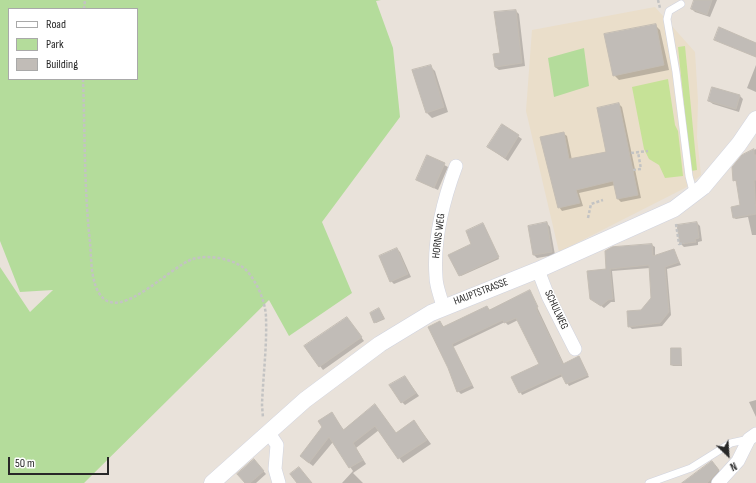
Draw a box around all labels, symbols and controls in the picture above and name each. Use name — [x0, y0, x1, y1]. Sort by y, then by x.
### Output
legend — [8, 8, 138, 80]
text: Road — [46, 17, 66, 32]
text: Park — [46, 37, 64, 52]
text: Building — [46, 57, 78, 72]
street label: HORNS WEG — [430, 213, 448, 259]
street label: HAUPTSTRASSE — [452, 276, 510, 308]
street label: SCHULWEG — [541, 288, 571, 332]
north arrow — [708, 435, 748, 475]
scale bar — [10, 449, 111, 475]
text: 50 m — [15, 456, 35, 471]
text: N — [728, 459, 739, 473]

